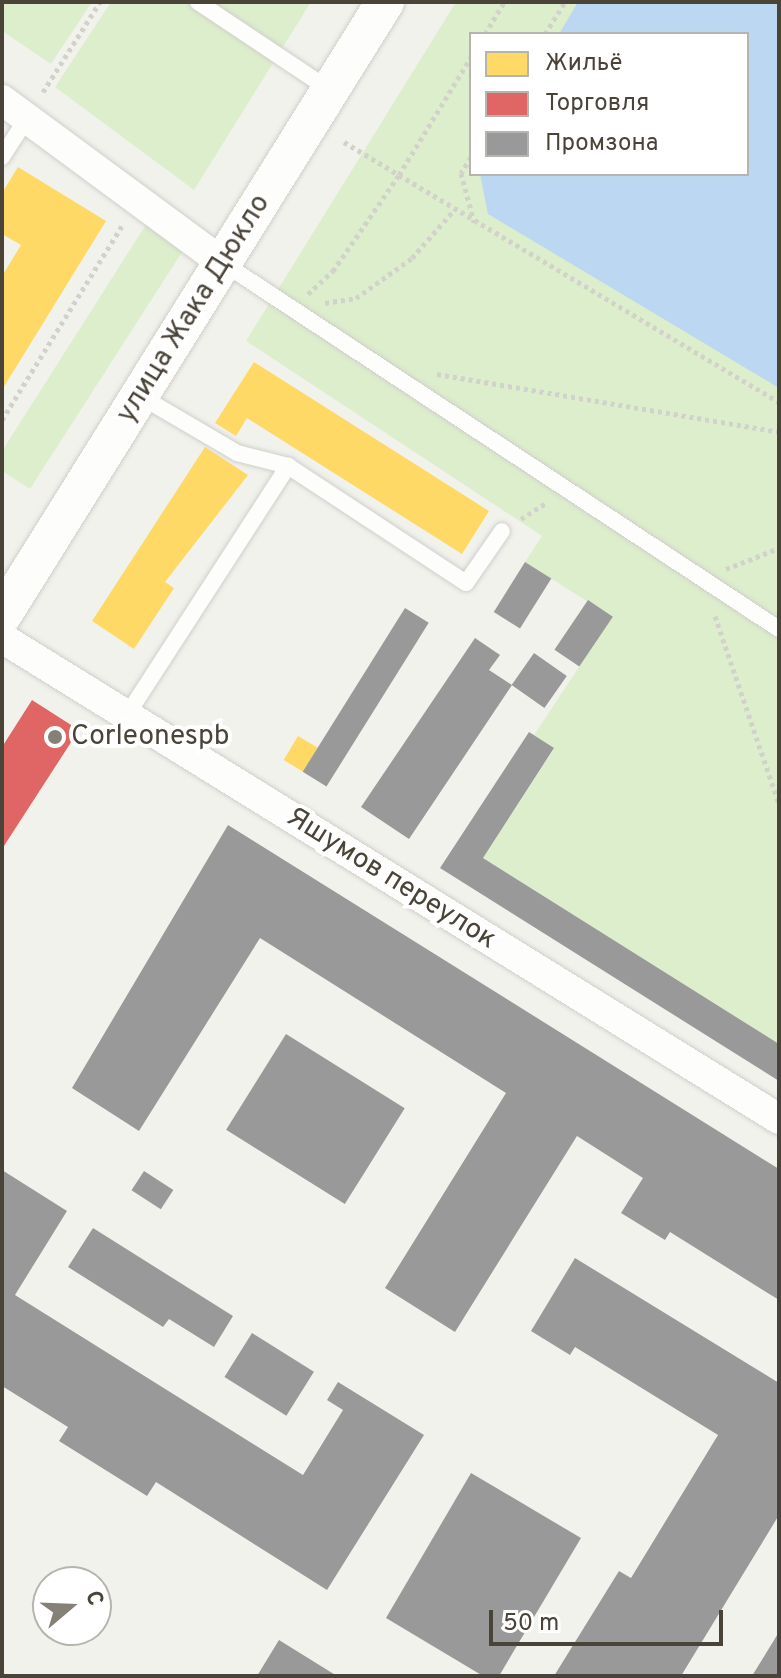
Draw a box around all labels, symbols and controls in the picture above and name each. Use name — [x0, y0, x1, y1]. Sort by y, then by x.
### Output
legend — [469, 32, 749, 176]
text: Жильё — [545, 49, 622, 79]
text: Торговля — [545, 89, 649, 119]
text: Промзона — [545, 129, 658, 159]
street label: улица Жака Дюкло — [110, 189, 278, 429]
place label: Corleonespb — [71, 720, 230, 754]
marker: Corleonespb — [46, 728, 64, 746]
street label: Яшумов переулок — [280, 801, 502, 957]
north arrow — [32, 1566, 112, 1646]
text: С — [78, 1588, 108, 1610]
scale bar — [493, 1594, 727, 1644]
text: 50 m — [503, 1609, 559, 1639]

